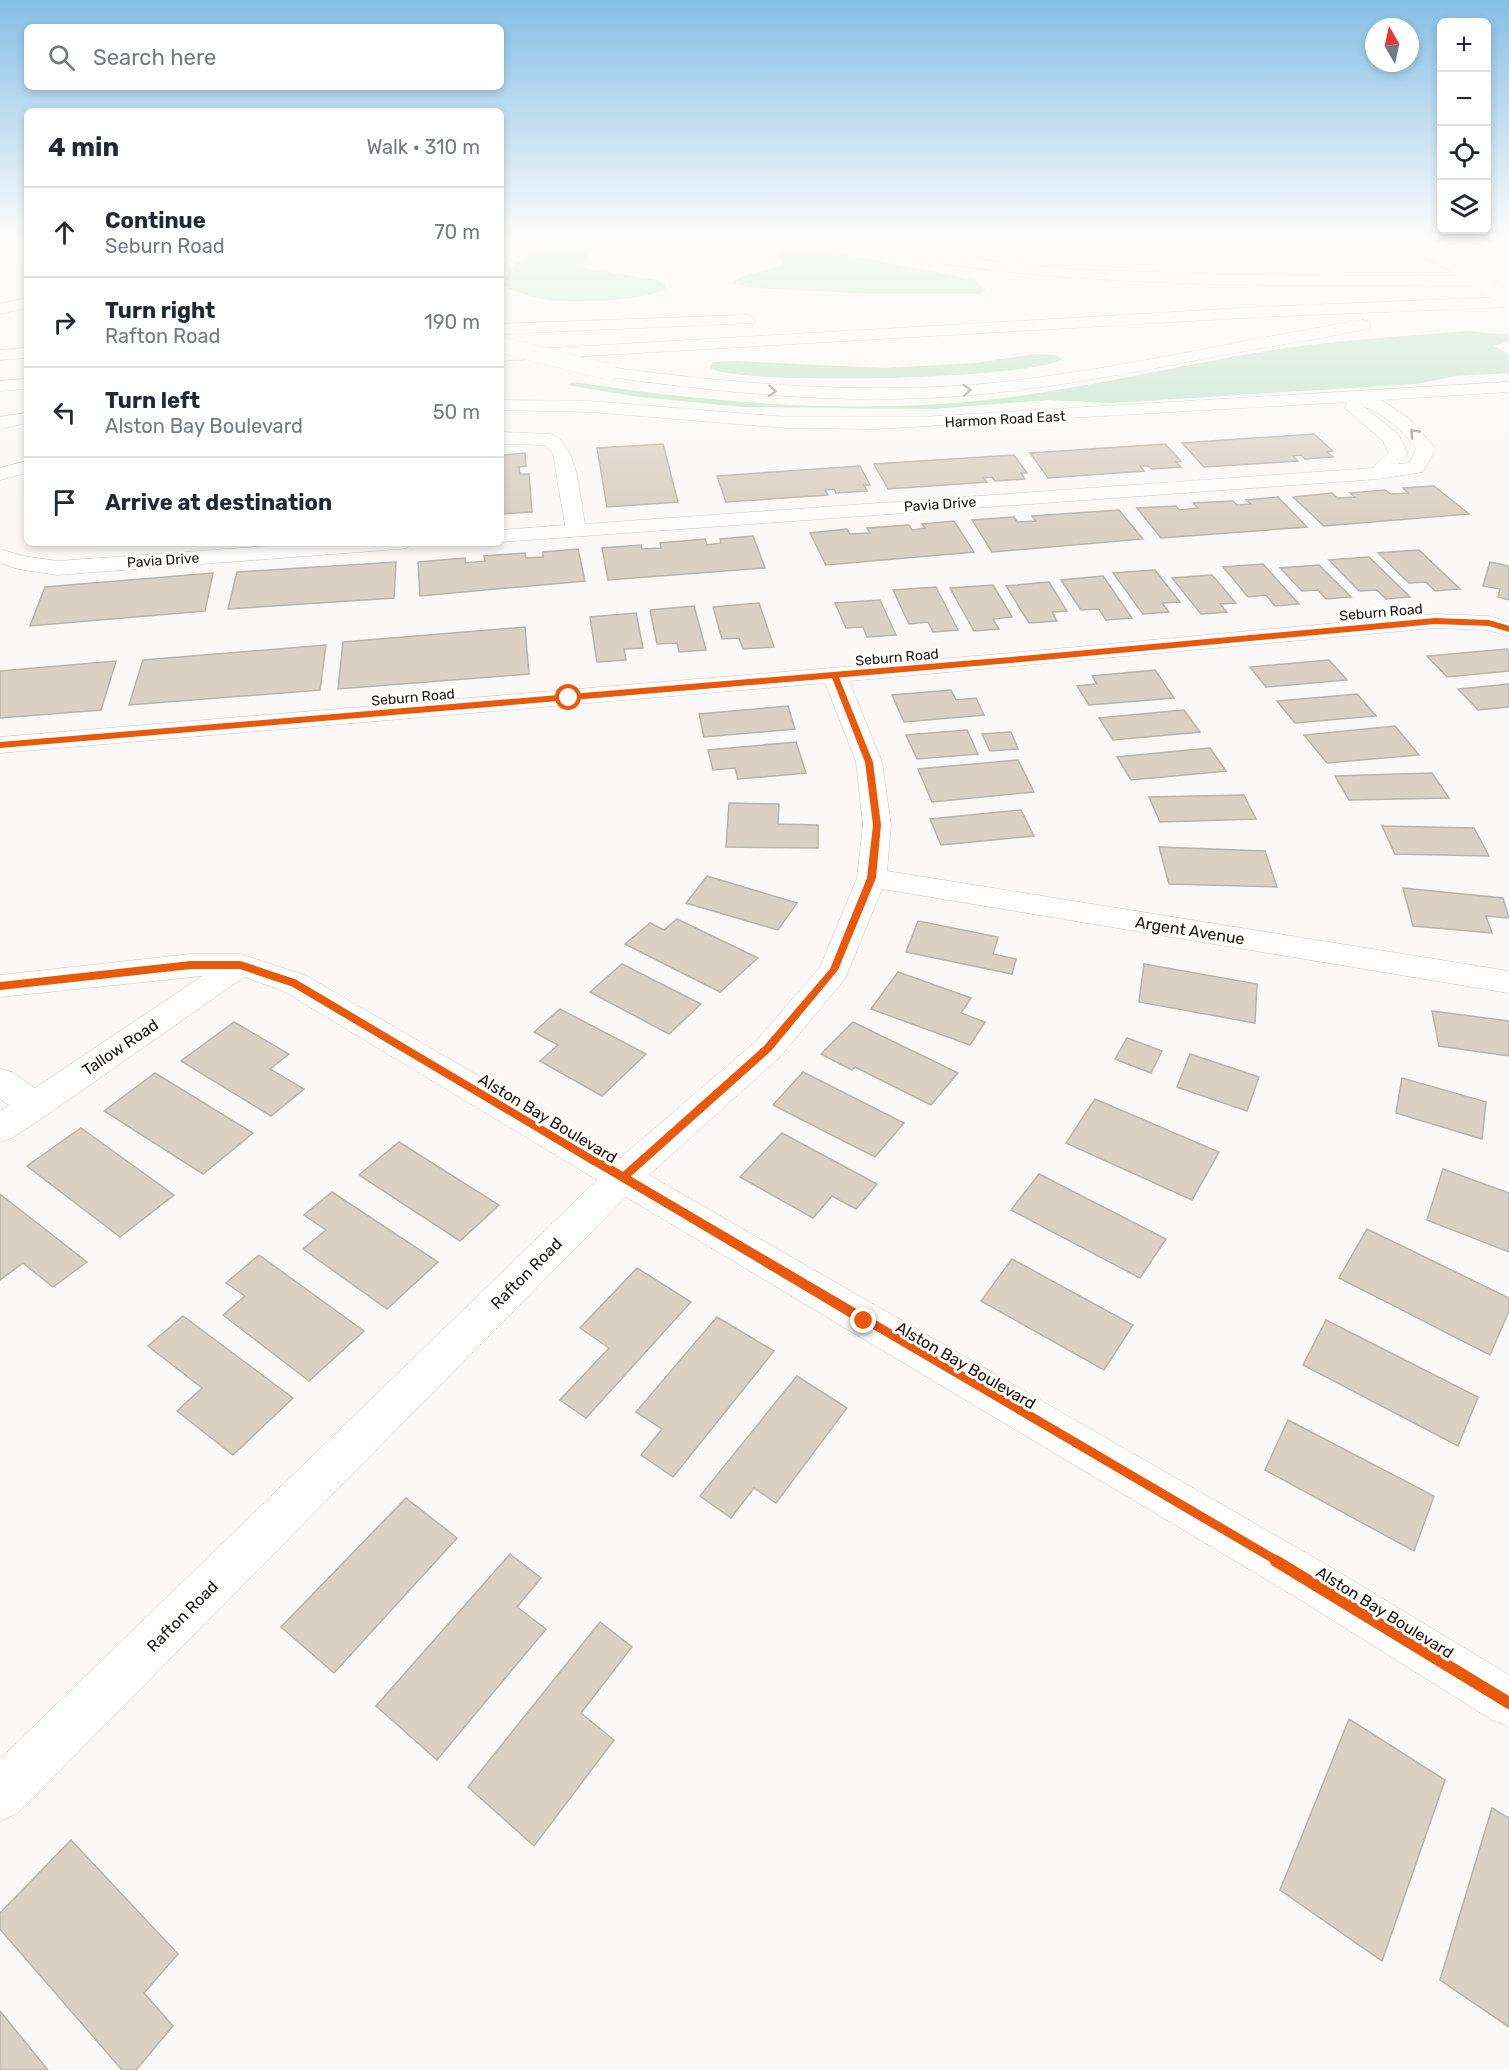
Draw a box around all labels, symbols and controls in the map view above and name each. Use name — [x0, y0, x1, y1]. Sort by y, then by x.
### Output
north arrow — [1365, 18, 1419, 72]
map controls — [1437, 18, 1491, 234]
button: + — [1437, 18, 1491, 72]
search box — [24, 24, 504, 90]
icon: search — [45, 41, 78, 74]
text: Search here — [93, 44, 216, 71]
button: − — [1437, 72, 1491, 126]
button: locate — [1437, 126, 1491, 180]
text: 4 min — [48, 132, 119, 163]
text: Walk · 310 m — [366, 135, 480, 159]
button: layers — [1437, 180, 1491, 234]
text: Continue — [105, 207, 206, 234]
icon: ahead — [48, 216, 81, 249]
text: 70 m — [434, 220, 480, 244]
text: Seburn Road — [105, 234, 225, 258]
text: Turn right — [105, 297, 215, 324]
icon: right — [48, 306, 81, 339]
text: 190 m — [424, 310, 480, 334]
text: Rafton Road — [105, 324, 220, 348]
one-way arrow — [767, 384, 776, 397]
one-way arrow — [962, 384, 971, 397]
text: Turn left — [105, 387, 200, 414]
icon: left — [48, 396, 81, 429]
text: 50 m — [433, 400, 480, 424]
street label: Harmon Road East — [944, 408, 1066, 431]
text: Alston Bay Boulevard — [105, 414, 303, 438]
one-way arrow — [1410, 429, 1421, 440]
icon: arrive — [48, 486, 81, 519]
text: Arrive at destination — [105, 489, 332, 516]
street label: Pavia Drive — [903, 493, 977, 516]
street label: Pavia Drive — [126, 549, 200, 572]
street label: Seburn Road — [1339, 600, 1423, 625]
street label: Seburn Road — [855, 645, 939, 670]
route start — [555, 684, 581, 710]
street label: Seburn Road — [371, 685, 455, 710]
street label: Argent Avenue — [1134, 912, 1246, 949]
street label: Tallow Road — [79, 1015, 162, 1080]
street label: Alston Bay Boulevard — [475, 1070, 621, 1167]
street label: Rafton Road — [487, 1234, 566, 1313]
route end — [850, 1307, 876, 1333]
street label: Alston Bay Boulevard — [892, 1318, 1039, 1413]
street label: Alston Bay Boulevard — [1313, 1562, 1457, 1662]
street label: Rafton Road — [143, 1577, 222, 1656]

